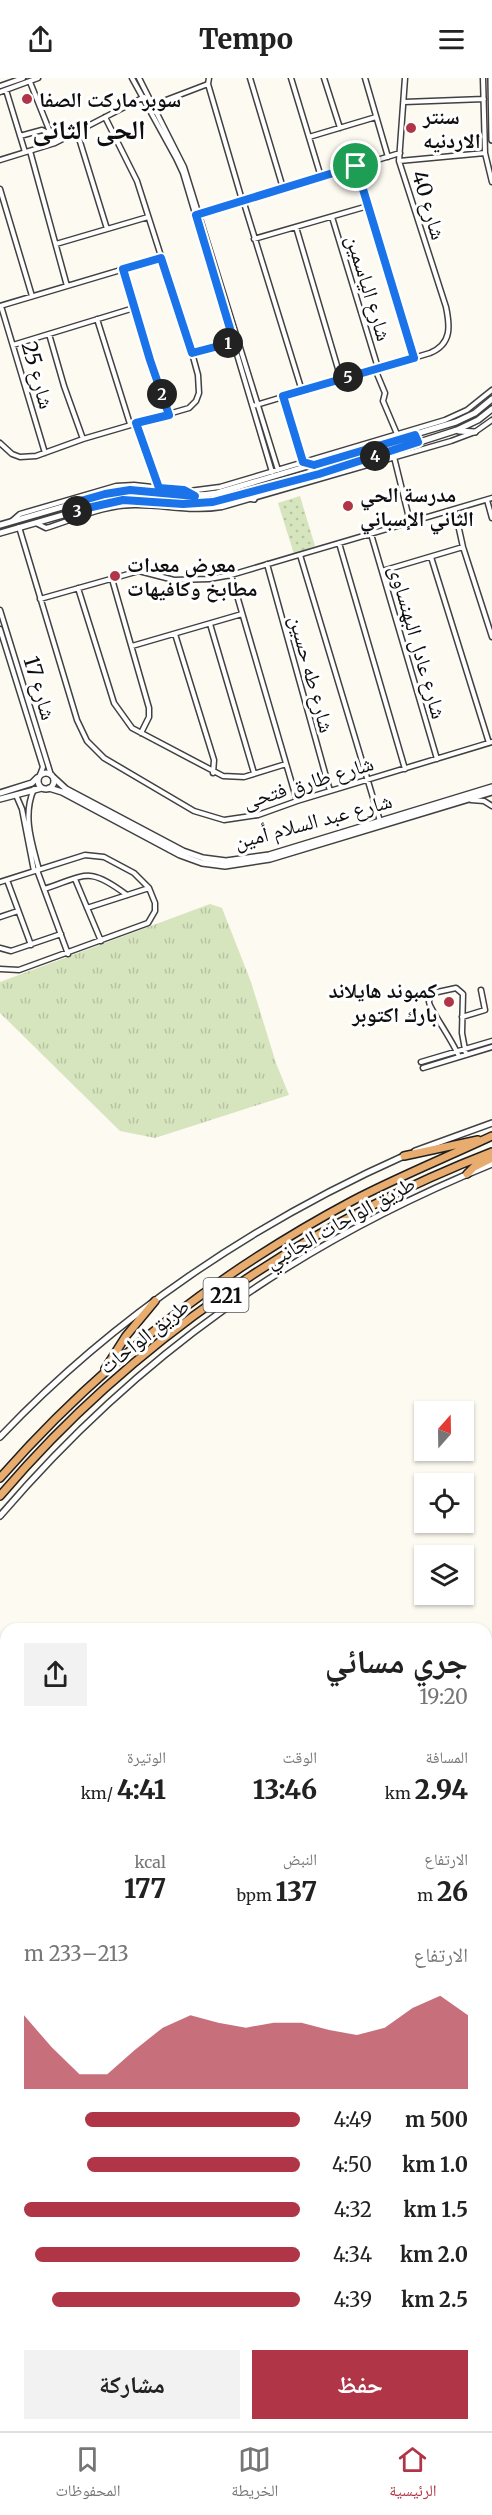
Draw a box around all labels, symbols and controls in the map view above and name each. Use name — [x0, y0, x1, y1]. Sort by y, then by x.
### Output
text: Tempo — [199, 22, 293, 56]
icon: share — [24, 23, 57, 56]
icon: menu — [435, 23, 468, 56]
place label: سوبر ماركت الصفا — [39, 86, 181, 113]
marker: سوبر ماركت الصفا — [20, 92, 34, 106]
place label: سنتر الاردنيه — [422, 103, 481, 154]
district label: الحى الثانى — [32, 112, 146, 147]
marker: سنتر الاردنيه — [404, 121, 418, 135]
pin — [330, 140, 381, 191]
icon: arrive — [339, 149, 372, 182]
street label: شارع 40 — [406, 167, 452, 243]
street label: شارع الياسمين — [340, 232, 398, 344]
pin: 1 — [213, 328, 243, 358]
text: 1 — [224, 333, 232, 353]
street label: شارع 25 — [16, 338, 60, 412]
pin: 5 — [333, 362, 363, 392]
text: 5 — [343, 367, 353, 387]
pin: 2 — [147, 379, 177, 409]
text: 2 — [157, 384, 167, 404]
pin: 4 — [360, 441, 390, 471]
text: 4 — [370, 446, 380, 466]
place label: مدرسة الحي الثاني الإسباني — [360, 481, 474, 535]
pin: 3 — [62, 496, 92, 526]
marker: مدرسة الحي الثاني الإسباني — [341, 499, 355, 513]
text: 3 — [72, 501, 82, 521]
place label: معرض معدات مطابخ وكافيهات — [127, 551, 257, 603]
street label: شارع عادل البهنساوى — [383, 562, 453, 722]
marker: معرض معدات مطابخ وكافيهات — [108, 569, 122, 583]
street label: شارع طه حسين — [283, 612, 341, 736]
street label: شارع 17 — [18, 653, 62, 723]
street label: شارع طارق فتحى — [239, 749, 377, 815]
street label: شارع عبد السلام أمين — [231, 787, 395, 856]
place label: كمبوند هايلاند بارك اكتوبر — [328, 977, 437, 1028]
marker: كمبوند هايلاند بارك اكتوبر — [442, 995, 456, 1009]
street label: طريق الواحات الجانبي — [260, 1170, 421, 1277]
road number: 221 — [204, 1278, 248, 1312]
street label: طريق الواحات — [93, 1292, 195, 1380]
north arrow — [414, 1401, 474, 1461]
map controls — [414, 1401, 474, 1605]
button: locate — [414, 1473, 474, 1533]
button: layers — [414, 1545, 474, 1605]
text: جري مسائي — [325, 1641, 468, 1682]
button: share — [24, 1643, 87, 1706]
text: 19:20 — [419, 1684, 468, 1709]
text: الوتيرة — [127, 1747, 166, 1767]
text: الوقت — [283, 1747, 317, 1767]
text: المسافة — [426, 1747, 468, 1767]
text: 4:41 — [117, 1773, 166, 1806]
text: 13:46 — [253, 1773, 317, 1806]
text: 2.94 — [415, 1773, 468, 1806]
text: /km — [81, 1783, 117, 1803]
text: km — [385, 1783, 415, 1803]
text: النبض — [283, 1849, 317, 1869]
text: الارتفاع — [424, 1849, 468, 1869]
text: kcal — [135, 1852, 166, 1872]
text: 177 — [124, 1872, 166, 1905]
text: 137 — [276, 1875, 317, 1908]
text: 26 — [437, 1875, 468, 1908]
text: bpm — [236, 1885, 276, 1905]
text: m — [417, 1885, 437, 1905]
text: 213–233 m — [24, 1941, 129, 1966]
text: الارتفاع — [413, 1942, 468, 1967]
text: 4:49 — [334, 2107, 372, 2132]
text: 500 m — [405, 2107, 468, 2132]
text: 4:50 — [332, 2152, 372, 2177]
text: 1.0 km — [402, 2152, 468, 2177]
text: 4:32 — [334, 2197, 372, 2222]
text: 1.5 km — [404, 2197, 468, 2222]
text: 4:34 — [333, 2242, 372, 2267]
text: 2.0 km — [400, 2242, 468, 2267]
text: 4:39 — [333, 2287, 372, 2312]
text: 2.5 km — [401, 2287, 468, 2312]
button: مشاركة — [24, 2350, 240, 2419]
button: حفظ — [252, 2350, 468, 2419]
tab: المحفوظات — [55, 2443, 121, 2506]
tab: الخريطة — [231, 2443, 278, 2506]
tab: الرئيسية — [389, 2443, 437, 2506]

